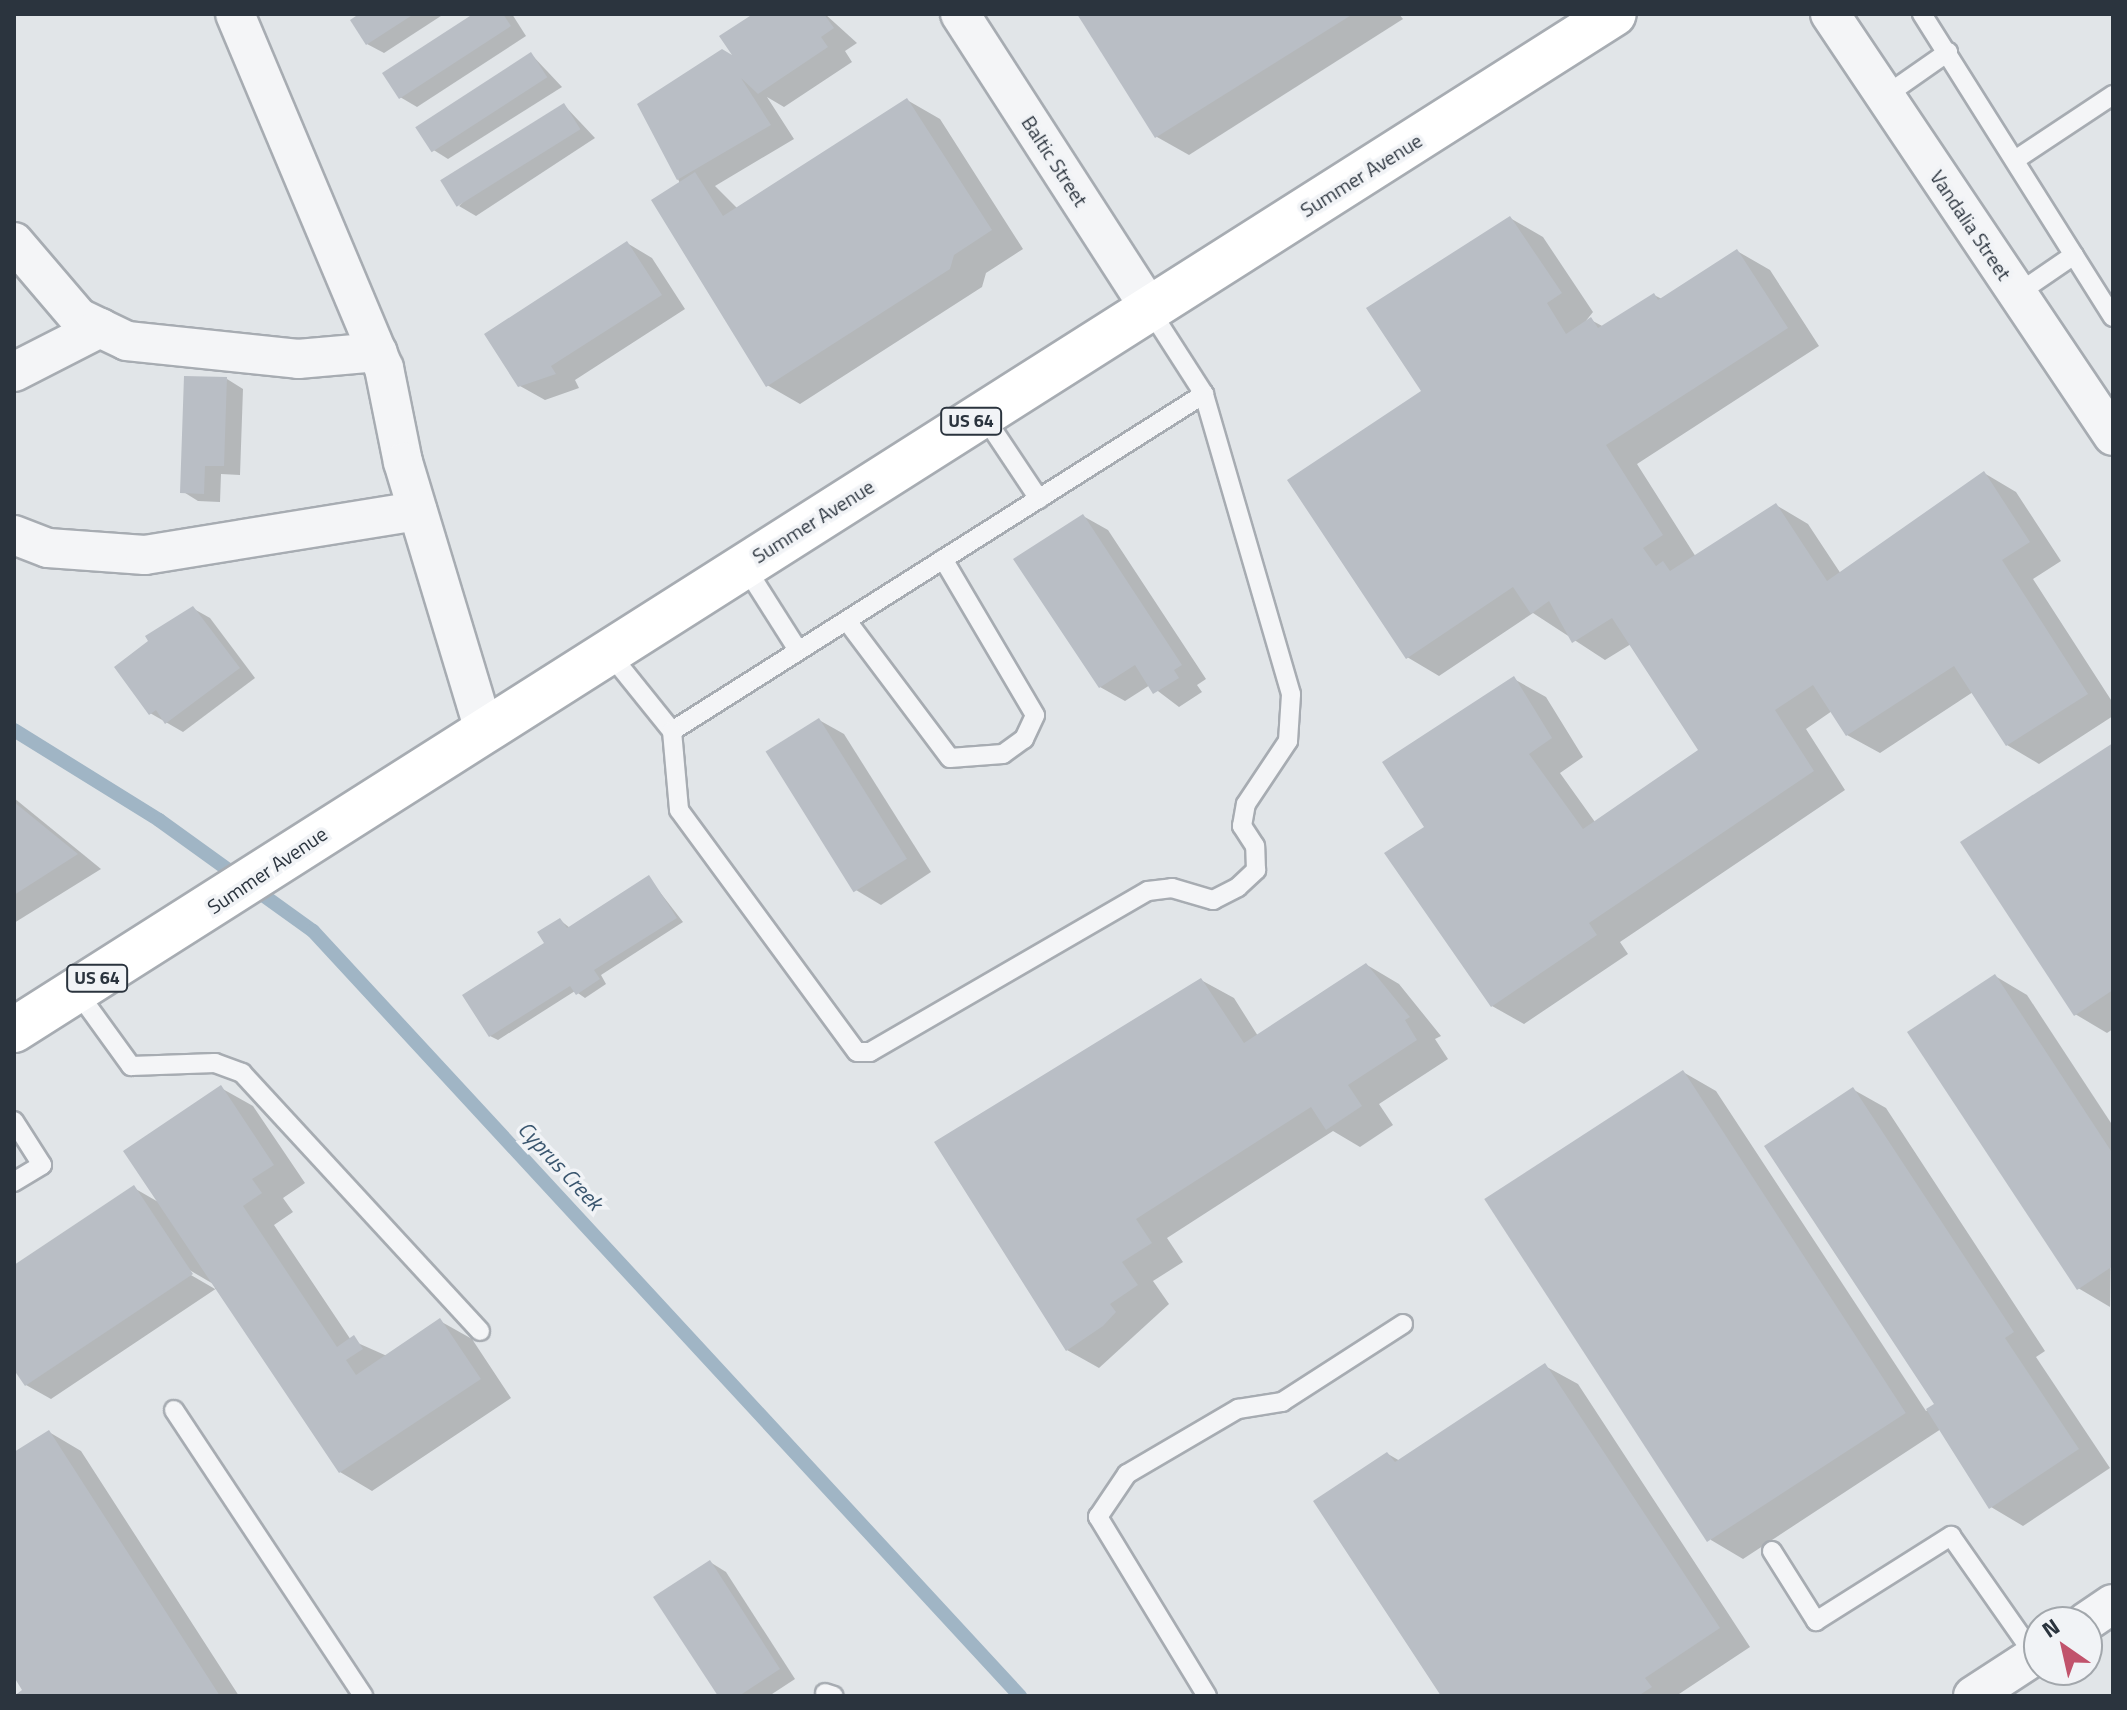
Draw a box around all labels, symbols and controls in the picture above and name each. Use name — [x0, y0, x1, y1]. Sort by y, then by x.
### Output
street label: Baltic Street — [1017, 111, 1093, 211]
street label: Summer Avenue — [1296, 128, 1426, 222]
street label: Vandalia Street — [1925, 165, 2017, 285]
road number: US 64 — [939, 407, 1003, 435]
street label: Summer Avenue — [748, 474, 878, 568]
street label: Summer Avenue — [203, 821, 331, 919]
road number: US 64 — [65, 964, 129, 992]
water label: Cyprus Creek — [512, 1116, 608, 1216]
north arrow — [2023, 1606, 2103, 1686]
text: N — [2035, 1609, 2067, 1646]

